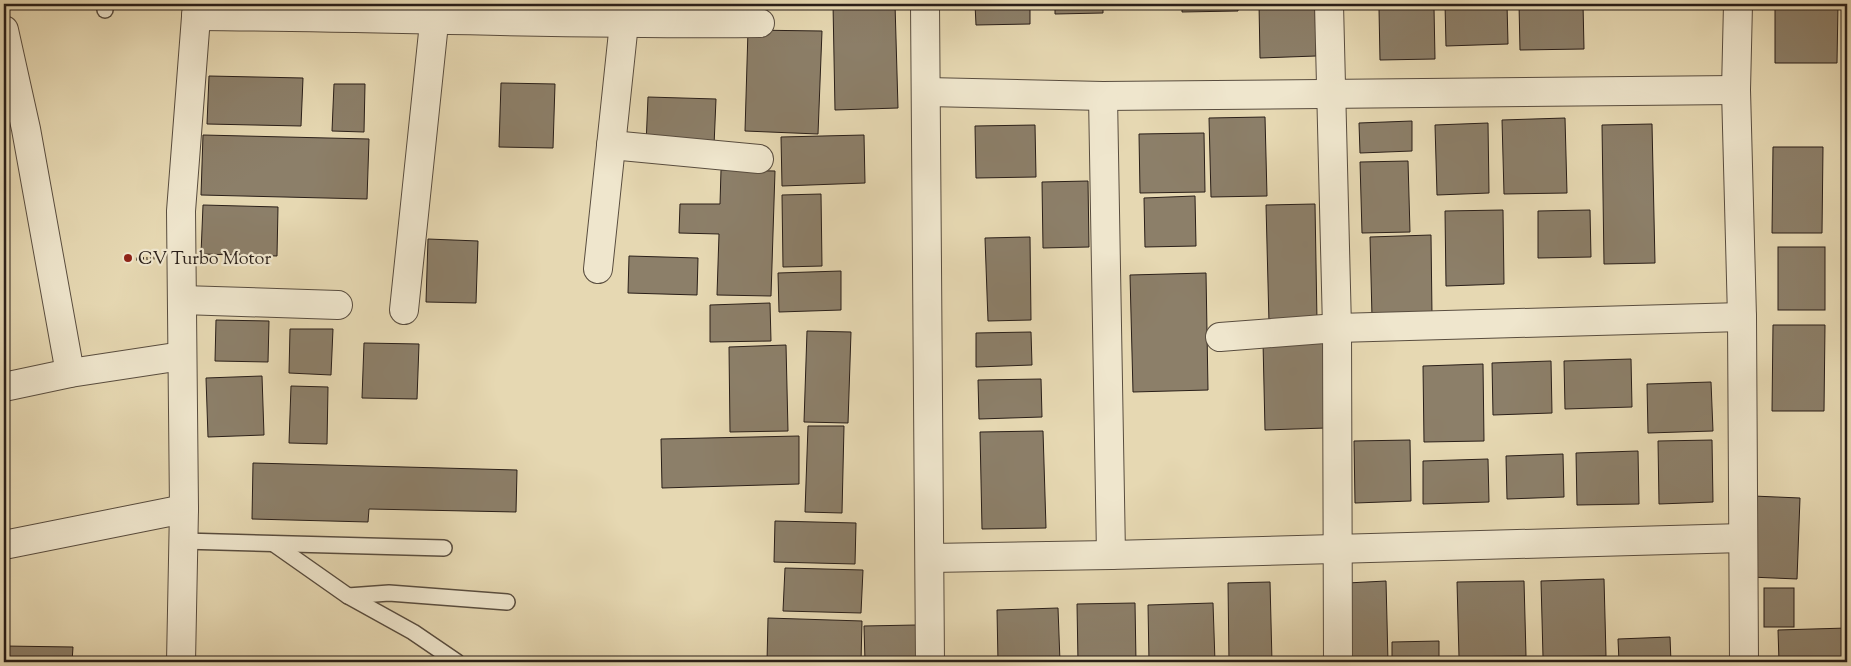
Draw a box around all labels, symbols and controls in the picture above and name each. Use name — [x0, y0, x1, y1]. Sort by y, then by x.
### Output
place label: CV Turbo Motor — [138, 247, 271, 273]
marker: CV Turbo Motor — [122, 252, 134, 264]

